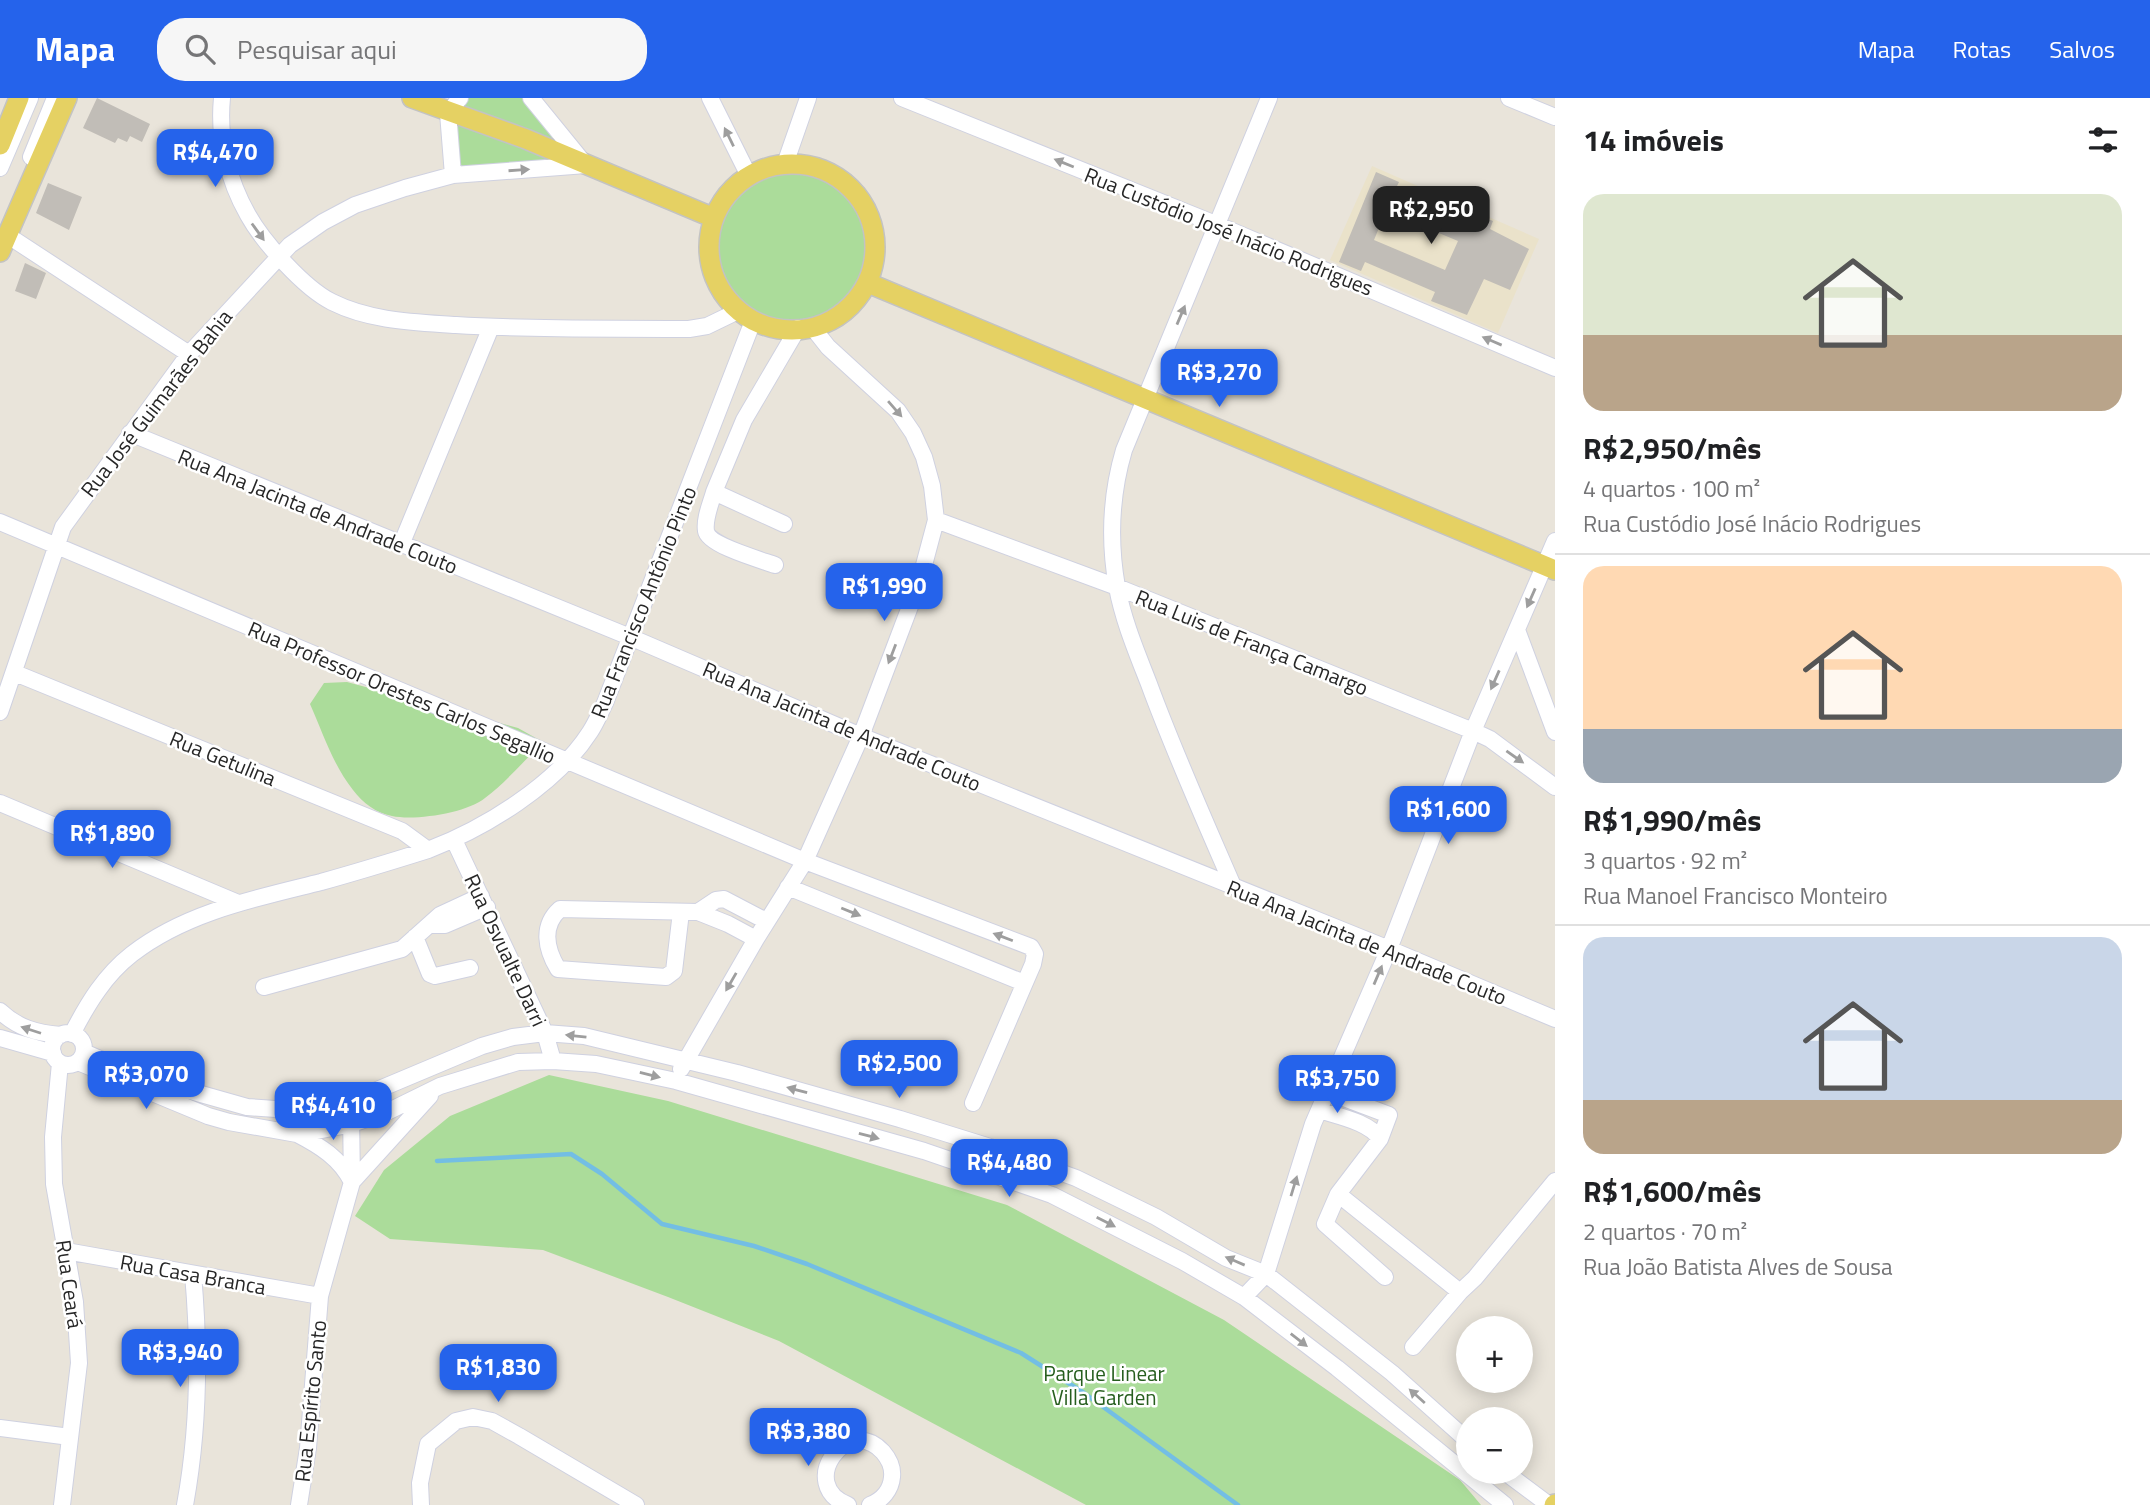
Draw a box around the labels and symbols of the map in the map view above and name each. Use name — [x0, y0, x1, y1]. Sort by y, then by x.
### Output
one-way arrow — [724, 127, 735, 147]
pin: R$4,470 — [150, 130, 280, 189]
one-way arrow — [1054, 158, 1075, 169]
street label: Rua Custódio José Inácio Rodrigues — [1080, 158, 1378, 304]
one-way arrow — [509, 164, 531, 175]
pin: R$2,950 — [1366, 186, 1496, 246]
one-way arrow — [251, 223, 265, 241]
street label: Rua José Guimarães Bahia — [72, 302, 240, 504]
one-way arrow — [1176, 304, 1187, 325]
one-way arrow — [1481, 336, 1502, 347]
pin: R$3,270 — [1154, 350, 1284, 409]
one-way arrow — [887, 400, 903, 418]
street label: Rua Ana Jacinta de Andrade Couto — [173, 440, 463, 582]
street label: Rua Francisco Antônio Pinto — [582, 481, 704, 723]
pin: R$1,990 — [819, 564, 949, 623]
street label: Rua Luis de França Camargo — [1131, 581, 1373, 703]
one-way arrow — [1525, 587, 1536, 608]
street label: Rua Professor Orestes Carlos Segallio — [243, 613, 561, 771]
one-way arrow — [886, 644, 897, 665]
street label: Rua Ana Jacinta de Andrade Couto — [698, 653, 986, 799]
one-way arrow — [1489, 670, 1501, 690]
street label: Rua Getulina — [165, 722, 282, 794]
one-way arrow — [1506, 750, 1525, 763]
pin: R$1,600 — [1383, 786, 1513, 846]
pin: R$1,890 — [47, 810, 177, 870]
street label: Rua Osvualte Darri — [457, 868, 555, 1032]
street label: Rua Ana Jacinta de Andrade Couto — [1222, 871, 1512, 1013]
one-way arrow — [841, 906, 862, 917]
one-way arrow — [993, 931, 1014, 942]
one-way arrow — [1373, 964, 1384, 985]
one-way arrow — [724, 972, 737, 991]
one-way arrow — [21, 1024, 42, 1035]
one-way arrow — [565, 1030, 587, 1041]
pin: R$2,500 — [834, 1040, 964, 1100]
pin: R$3,070 — [81, 1052, 211, 1111]
pin: R$3,750 — [1272, 1056, 1402, 1115]
one-way arrow — [639, 1069, 661, 1080]
pin: R$4,410 — [268, 1082, 398, 1142]
one-way arrow — [786, 1085, 807, 1095]
one-way arrow — [858, 1131, 880, 1142]
pin: R$4,480 — [944, 1140, 1074, 1199]
one-way arrow — [1289, 1175, 1300, 1196]
one-way arrow — [1096, 1216, 1116, 1227]
street label: Rua Ceará — [48, 1238, 92, 1331]
street label: Rua Casa Branca — [117, 1245, 269, 1303]
one-way arrow — [1225, 1256, 1246, 1267]
street label: Rua Espírito Santo — [286, 1318, 334, 1484]
pin: R$3,940 — [115, 1330, 245, 1389]
one-way arrow — [1290, 1332, 1308, 1347]
pin: R$1,830 — [433, 1344, 563, 1404]
park label: Parque Linear Villa Garden — [1043, 1357, 1165, 1413]
one-way arrow — [1408, 1388, 1426, 1404]
pin: R$3,380 — [743, 1408, 873, 1468]

